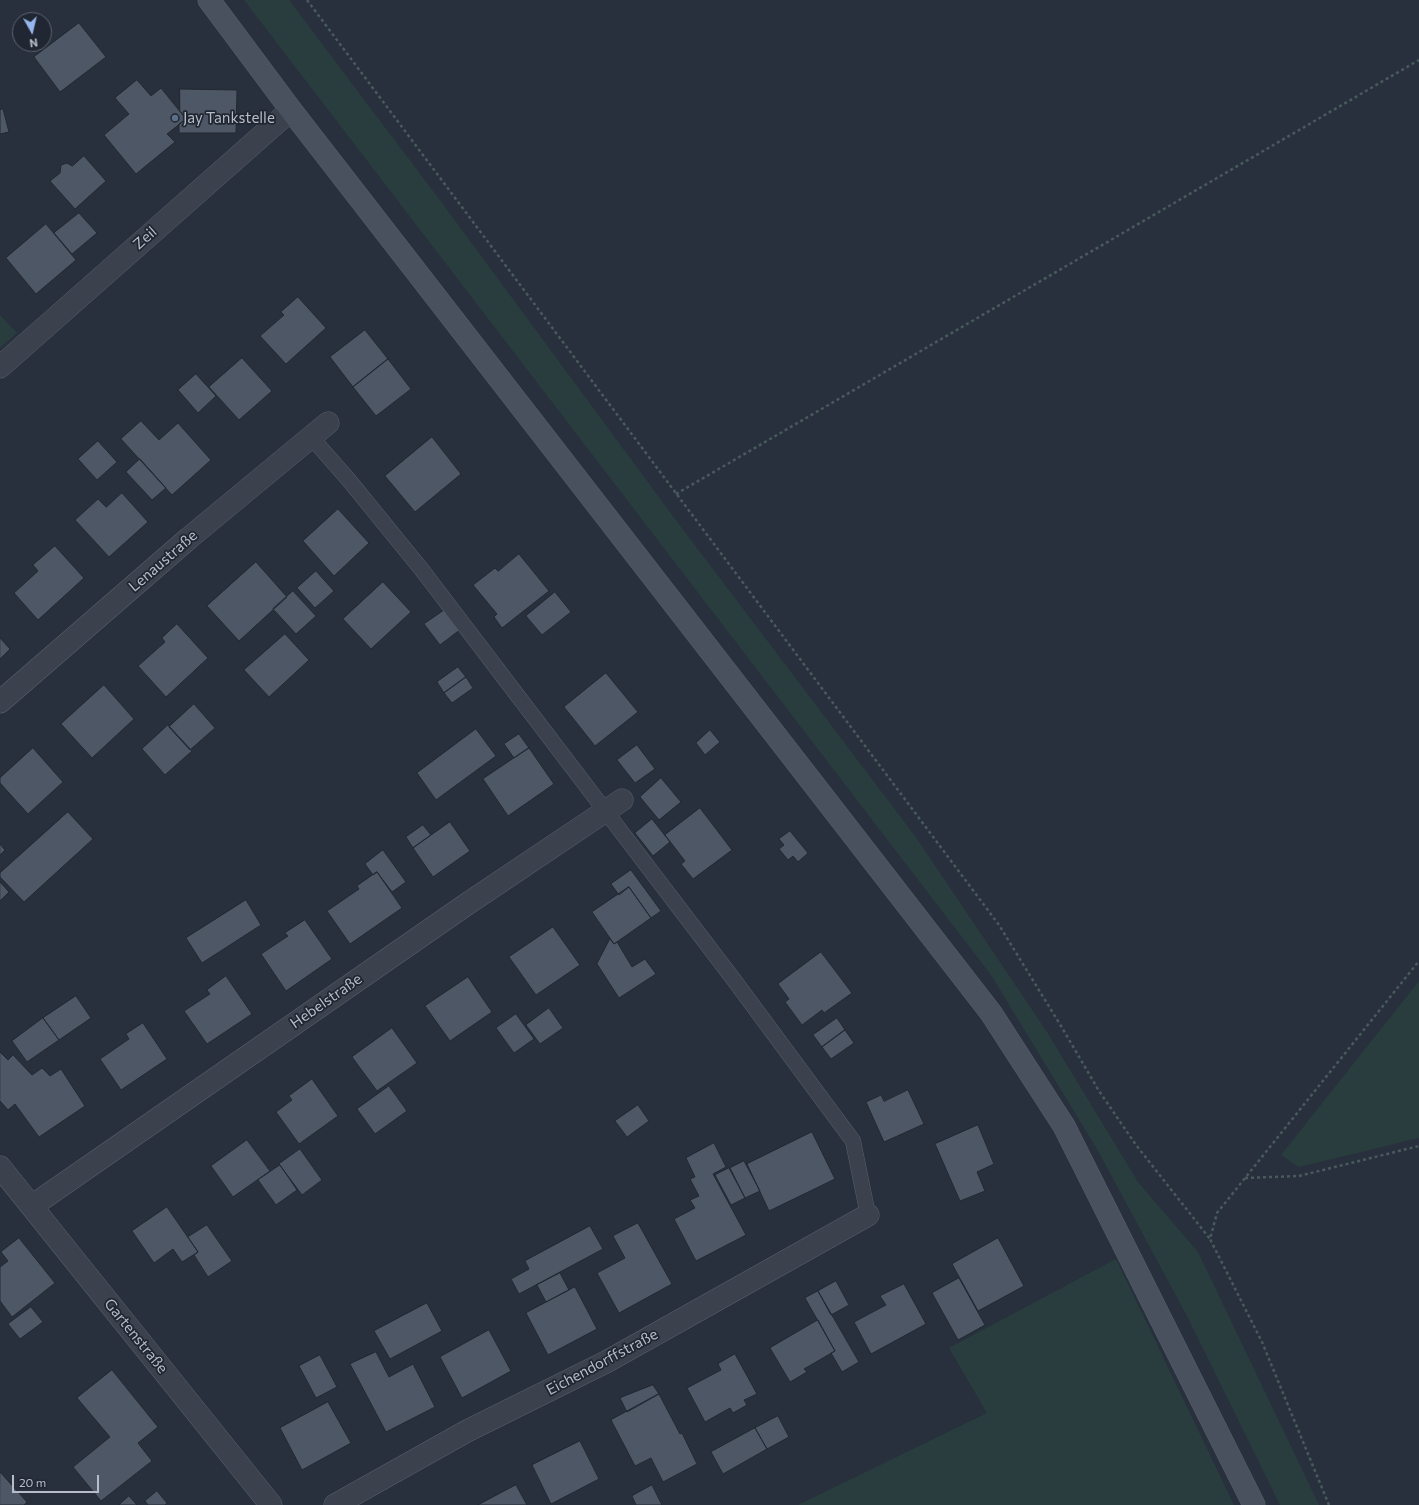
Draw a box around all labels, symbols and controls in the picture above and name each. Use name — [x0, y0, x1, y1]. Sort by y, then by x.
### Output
north arrow — [12, 12, 52, 52]
text: N — [29, 36, 39, 50]
place label: Jay Tankstelle — [183, 109, 275, 127]
marker: Jay Tankstelle — [170, 113, 180, 123]
street label: Zeil — [129, 223, 161, 253]
street label: Lenaustraße — [125, 526, 201, 596]
street label: Hebelstraße — [287, 970, 365, 1032]
street label: Gartenstraße — [100, 1295, 172, 1377]
street label: Eichendorffstraße — [543, 1325, 661, 1399]
scale bar — [14, 1467, 101, 1493]
text: 20 m — [19, 1475, 46, 1489]

